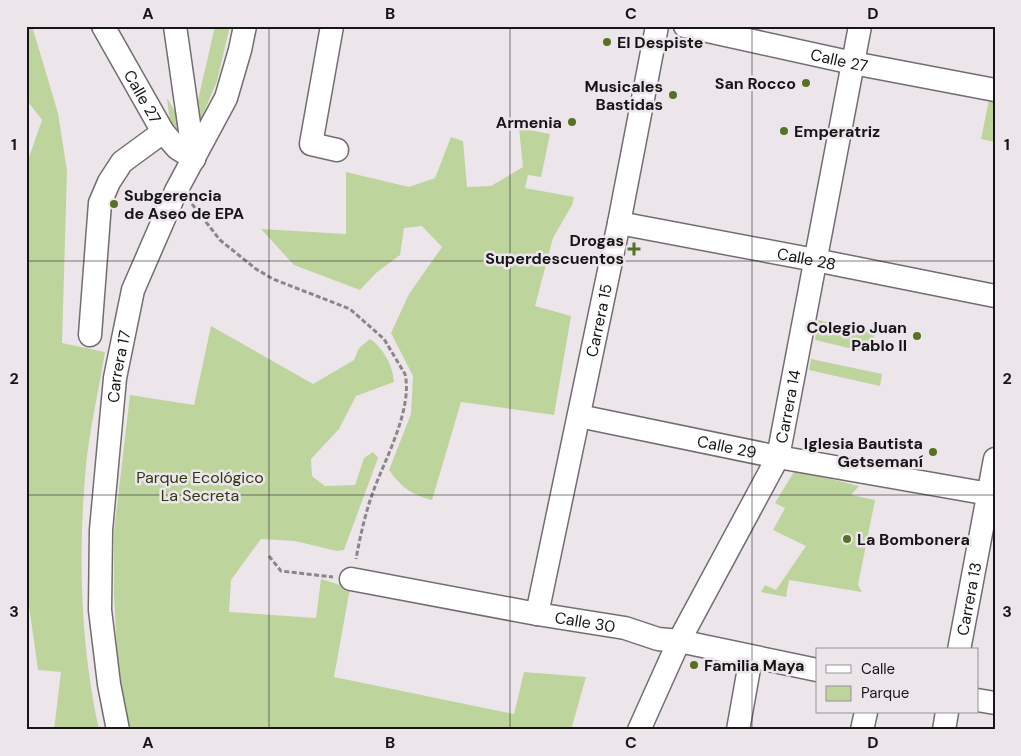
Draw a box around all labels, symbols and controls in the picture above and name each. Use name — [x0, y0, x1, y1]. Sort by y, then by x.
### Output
text: A — [142, 3, 154, 24]
text: B — [385, 3, 395, 24]
text: C — [625, 3, 637, 24]
text: D — [867, 3, 879, 24]
place label: El Despiste — [617, 32, 703, 53]
marker: El Despiste — [601, 36, 613, 48]
street label: Calle 27 — [809, 43, 870, 76]
street label: Calle 27 — [119, 66, 166, 127]
place label: San Rocco — [715, 73, 796, 94]
place label: Musicales Bastidas — [585, 76, 663, 115]
marker: San Rocco — [800, 77, 812, 89]
marker: Musicales Bastidas — [667, 89, 679, 101]
place label: Armenia — [496, 112, 562, 133]
marker: Armenia — [566, 116, 578, 128]
place label: Emperatriz — [794, 121, 880, 142]
marker: Emperatriz — [778, 125, 790, 137]
text: 1 — [11, 134, 17, 155]
text: 1 — [1004, 134, 1010, 155]
place label: Subgerencia de Aseo de EPA — [124, 185, 244, 224]
marker: Subgerencia de Aseo de EPA — [108, 198, 120, 210]
place label: Drogas Superdescuentos — [485, 230, 624, 269]
marker: Drogas Superdescuentos — [628, 243, 640, 255]
street label: Calle 28 — [776, 243, 838, 274]
street label: Carrera 15 — [581, 282, 616, 359]
place label: Colegio Juan Pablo II — [807, 317, 907, 356]
street label: Carrera 17 — [102, 328, 135, 404]
marker: Colegio Juan Pablo II — [911, 330, 923, 342]
text: 2 — [9, 368, 19, 389]
street label: Carrera 14 — [770, 368, 805, 445]
text: 2 — [1002, 368, 1012, 389]
street label: Calle 29 — [695, 430, 758, 463]
place label: Iglesia Bautista Getsemaní — [804, 433, 924, 472]
marker: Iglesia Bautista Getsemaní — [927, 446, 939, 458]
park label: Parque Ecológico La Secreta — [136, 467, 264, 506]
place label: La Bombonera — [857, 529, 970, 550]
marker: La Bombonera — [841, 533, 853, 545]
street label: Carrera 13 — [951, 560, 986, 637]
text: 3 — [9, 601, 19, 622]
text: 3 — [1002, 601, 1012, 622]
street label: Calle 30 — [553, 606, 617, 637]
legend — [816, 648, 978, 714]
place label: Familia Maya — [704, 655, 804, 676]
marker: Familia Maya — [688, 659, 700, 671]
text: Calle — [861, 659, 895, 679]
text: Parque — [861, 683, 909, 703]
text: A — [142, 732, 154, 753]
text: B — [385, 732, 395, 753]
text: C — [625, 732, 637, 753]
text: D — [867, 732, 879, 753]

